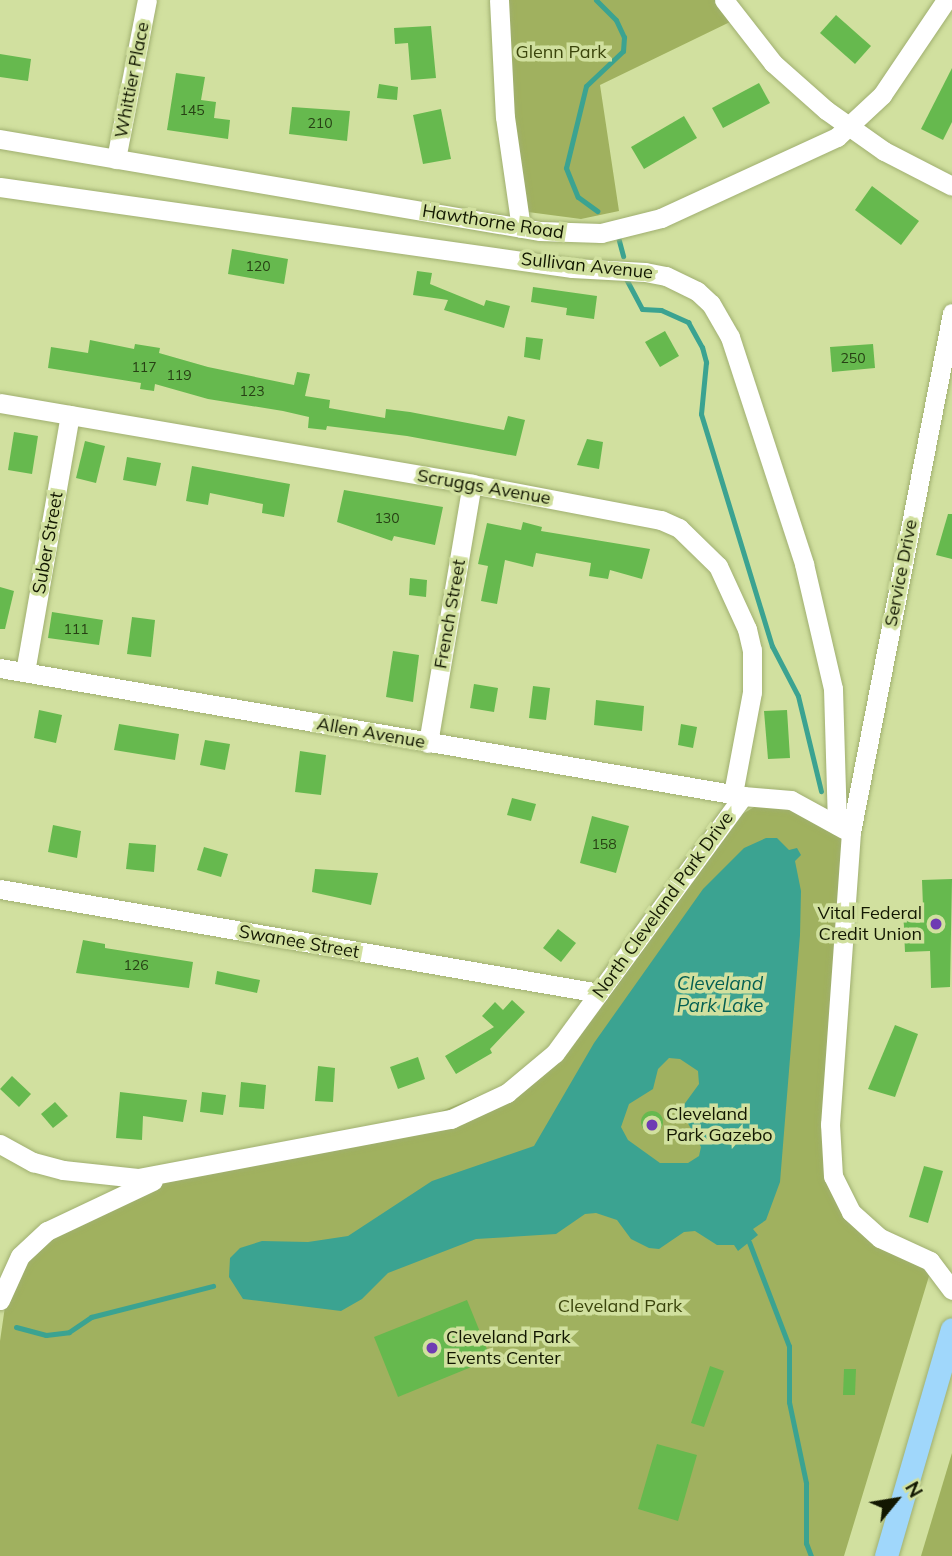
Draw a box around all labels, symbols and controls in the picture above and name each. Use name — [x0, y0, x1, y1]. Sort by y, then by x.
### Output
street label: Whittier Place — [110, 20, 154, 140]
park label: Glenn Park — [516, 41, 606, 63]
house number: 145 — [179, 102, 205, 118]
house number: 210 — [307, 115, 333, 131]
street label: Hawthorne Road — [421, 200, 565, 244]
street label: Sullivan Avenue — [520, 248, 654, 284]
house number: 120 — [245, 258, 271, 274]
house number: 250 — [840, 350, 866, 366]
house number: 117 — [131, 359, 157, 375]
house number: 119 — [166, 367, 192, 383]
house number: 123 — [239, 383, 265, 399]
street label: Scruggs Avenue — [416, 465, 552, 509]
street label: Suber Street — [28, 490, 68, 596]
house number: 130 — [374, 510, 400, 526]
street label: Service Drive — [880, 518, 922, 628]
street label: French Street — [430, 558, 470, 670]
house number: 111 — [63, 621, 89, 637]
street label: Allen Avenue — [315, 713, 427, 753]
street label: North Cleveland Park Drive — [588, 808, 738, 1002]
house number: 158 — [591, 836, 617, 852]
place label: Vital Federal Credit Union — [817, 903, 922, 946]
marker: Vital Federal Credit Union — [928, 916, 944, 932]
street label: Swanee Street — [237, 921, 361, 963]
house number: 126 — [123, 957, 149, 973]
water label: Cleveland Park Lake — [677, 973, 763, 1017]
place label: Cleveland Park Gazebo — [666, 1104, 773, 1146]
marker: Cleveland Park Gazebo — [644, 1117, 660, 1133]
park label: Cleveland Park — [558, 1295, 682, 1317]
place label: Cleveland Park Events Center — [446, 1327, 571, 1370]
marker: Cleveland Park Events Center — [424, 1340, 440, 1356]
north arrow — [861, 1465, 931, 1535]
text: N — [900, 1477, 928, 1502]

